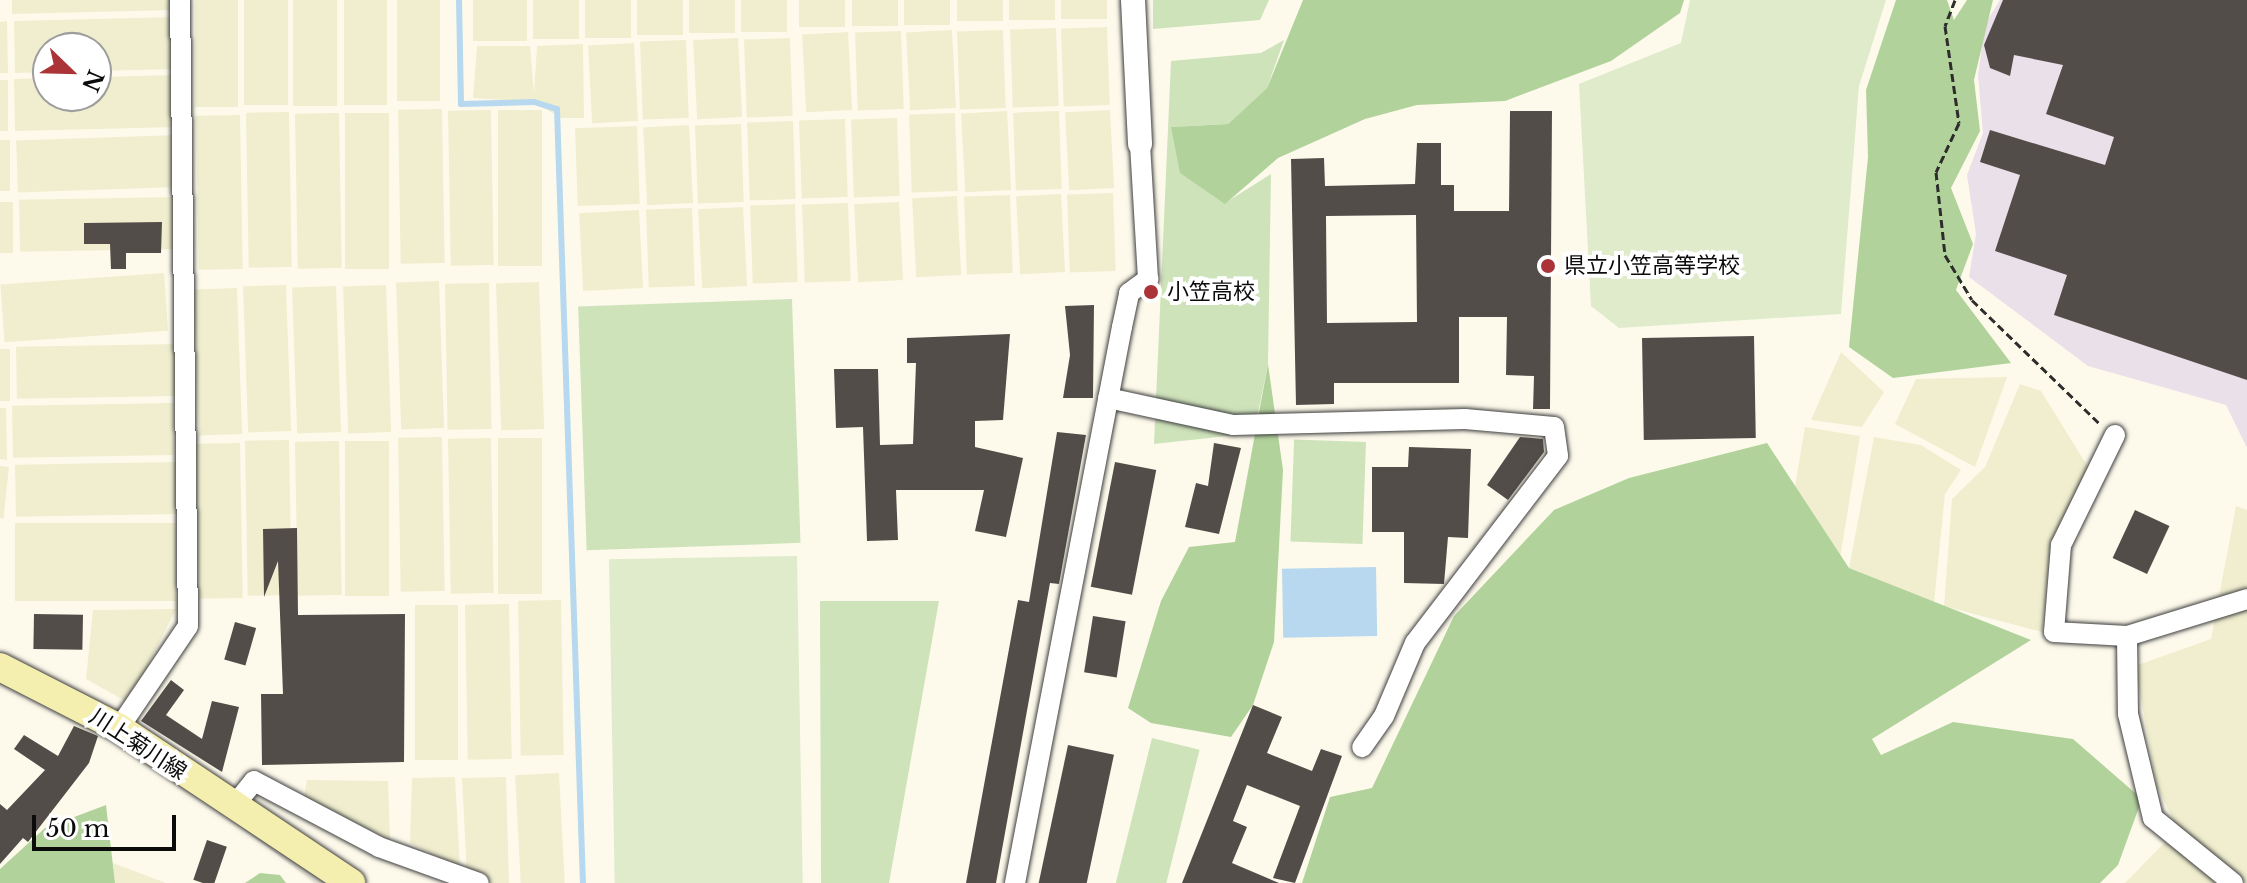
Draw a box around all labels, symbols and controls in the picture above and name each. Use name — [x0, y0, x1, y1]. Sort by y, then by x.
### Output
north arrow — [32, 32, 112, 112]
text: N — [76, 66, 109, 96]
place label: 県立小笠高等学校 — [1564, 253, 1740, 279]
marker: 県立小笠高等学校 — [1539, 257, 1557, 275]
place label: 小笠高校 — [1167, 279, 1255, 305]
marker: 小笠高校 — [1142, 283, 1160, 301]
street label: 川上菊川線 — [85, 703, 191, 785]
scale bar — [36, 799, 180, 849]
text: 50 m — [46, 814, 109, 843]

